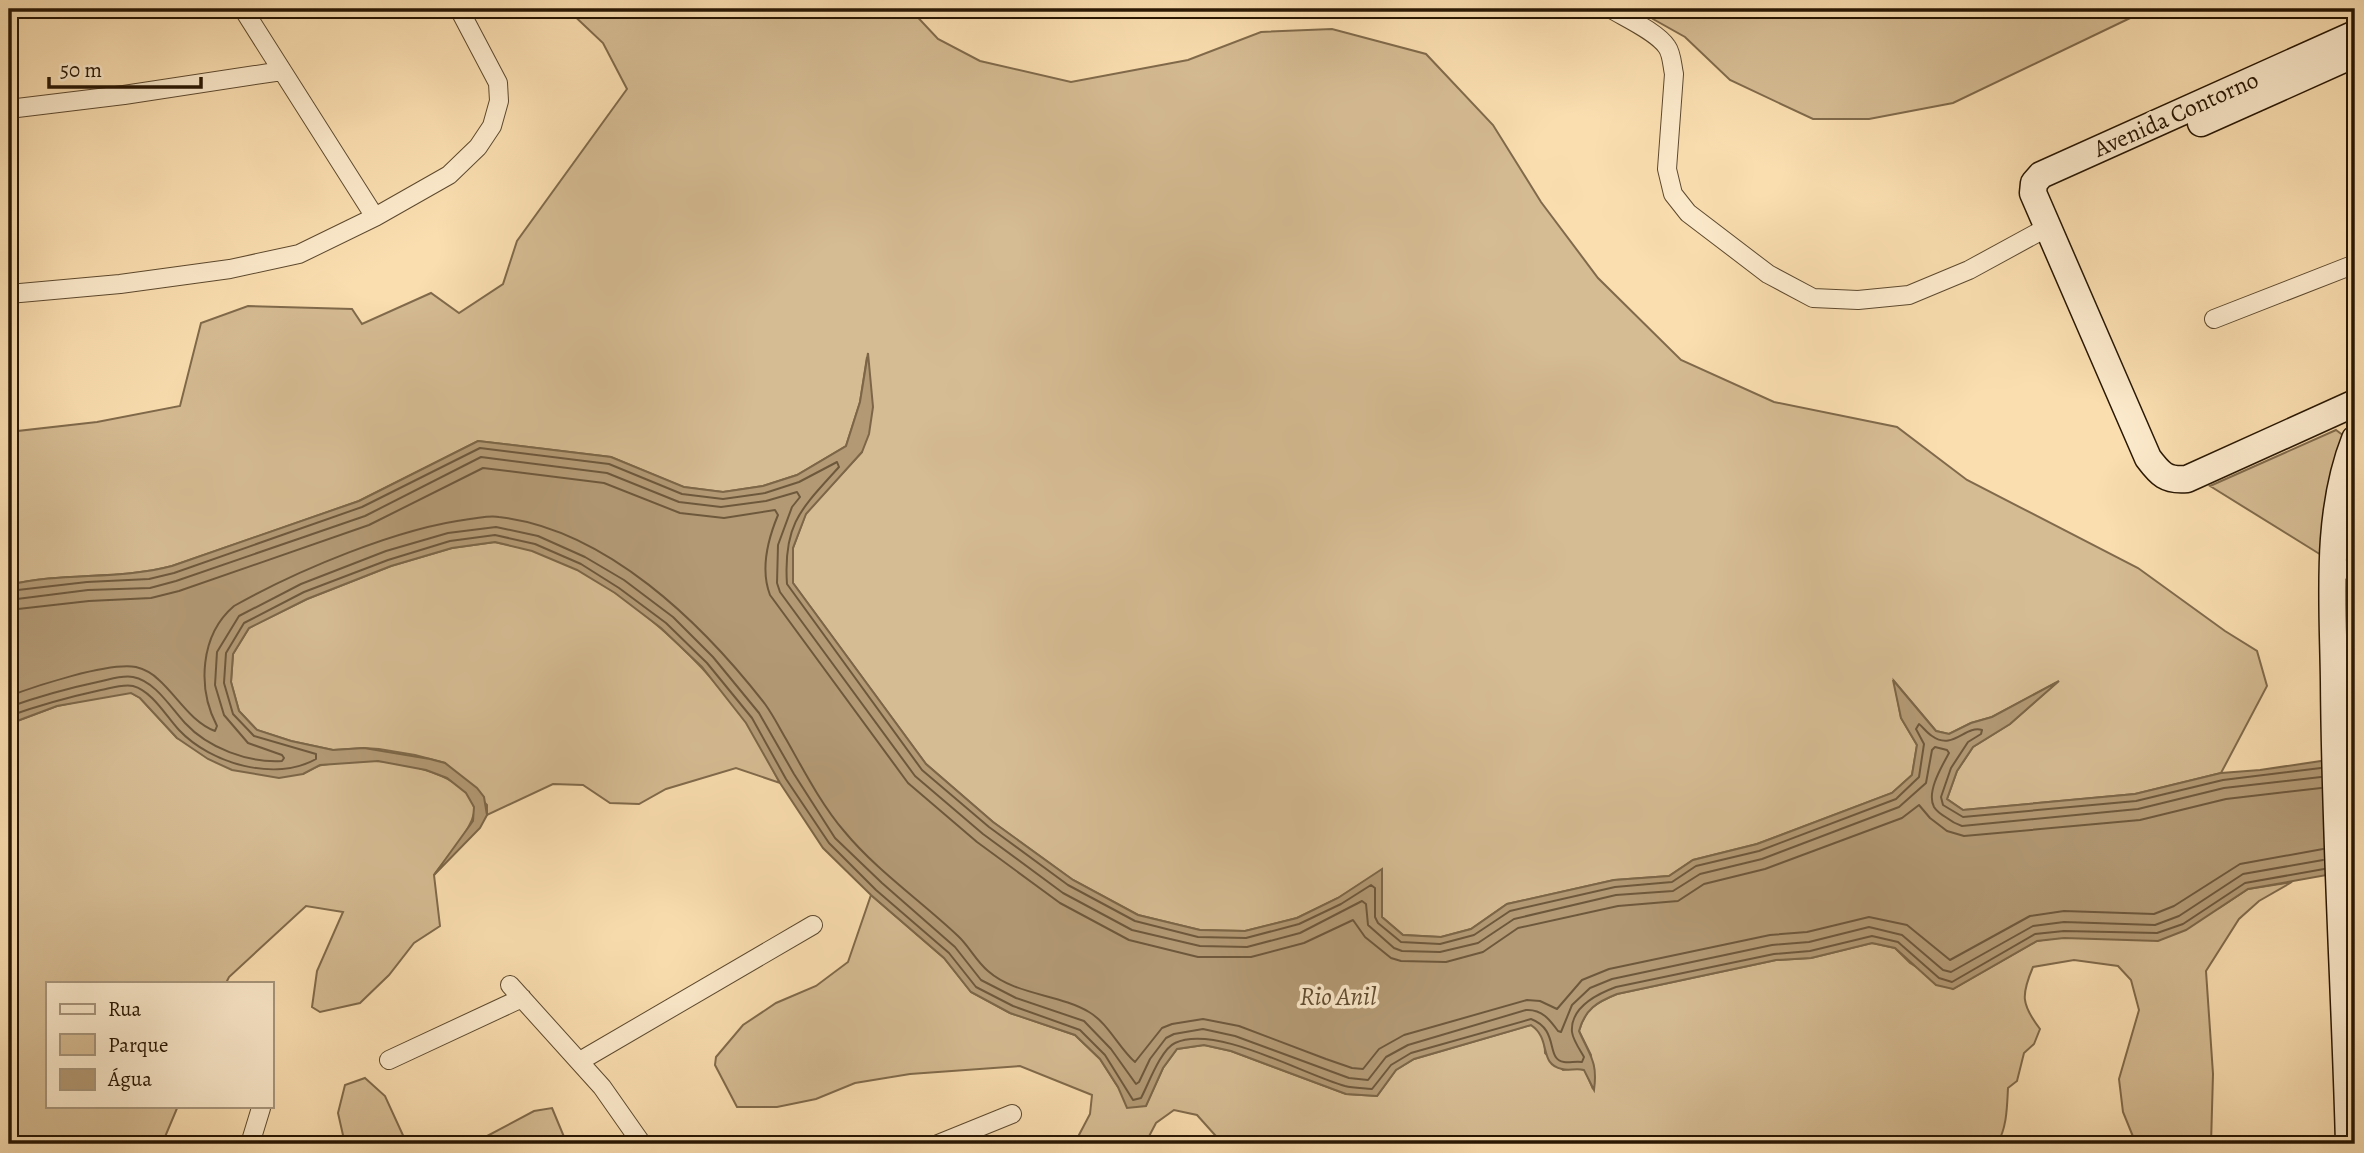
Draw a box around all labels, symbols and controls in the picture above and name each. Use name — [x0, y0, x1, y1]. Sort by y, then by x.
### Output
scale bar — [49, 46, 201, 90]
text: 50 m — [60, 56, 102, 84]
street label: Avenida Contorno — [2088, 63, 2263, 165]
water label: Rio Anil — [1300, 979, 1377, 1014]
legend — [46, 982, 273, 1108]
text: Rua — [108, 995, 142, 1023]
text: Parque — [108, 1031, 168, 1059]
text: Água — [107, 1065, 152, 1093]

